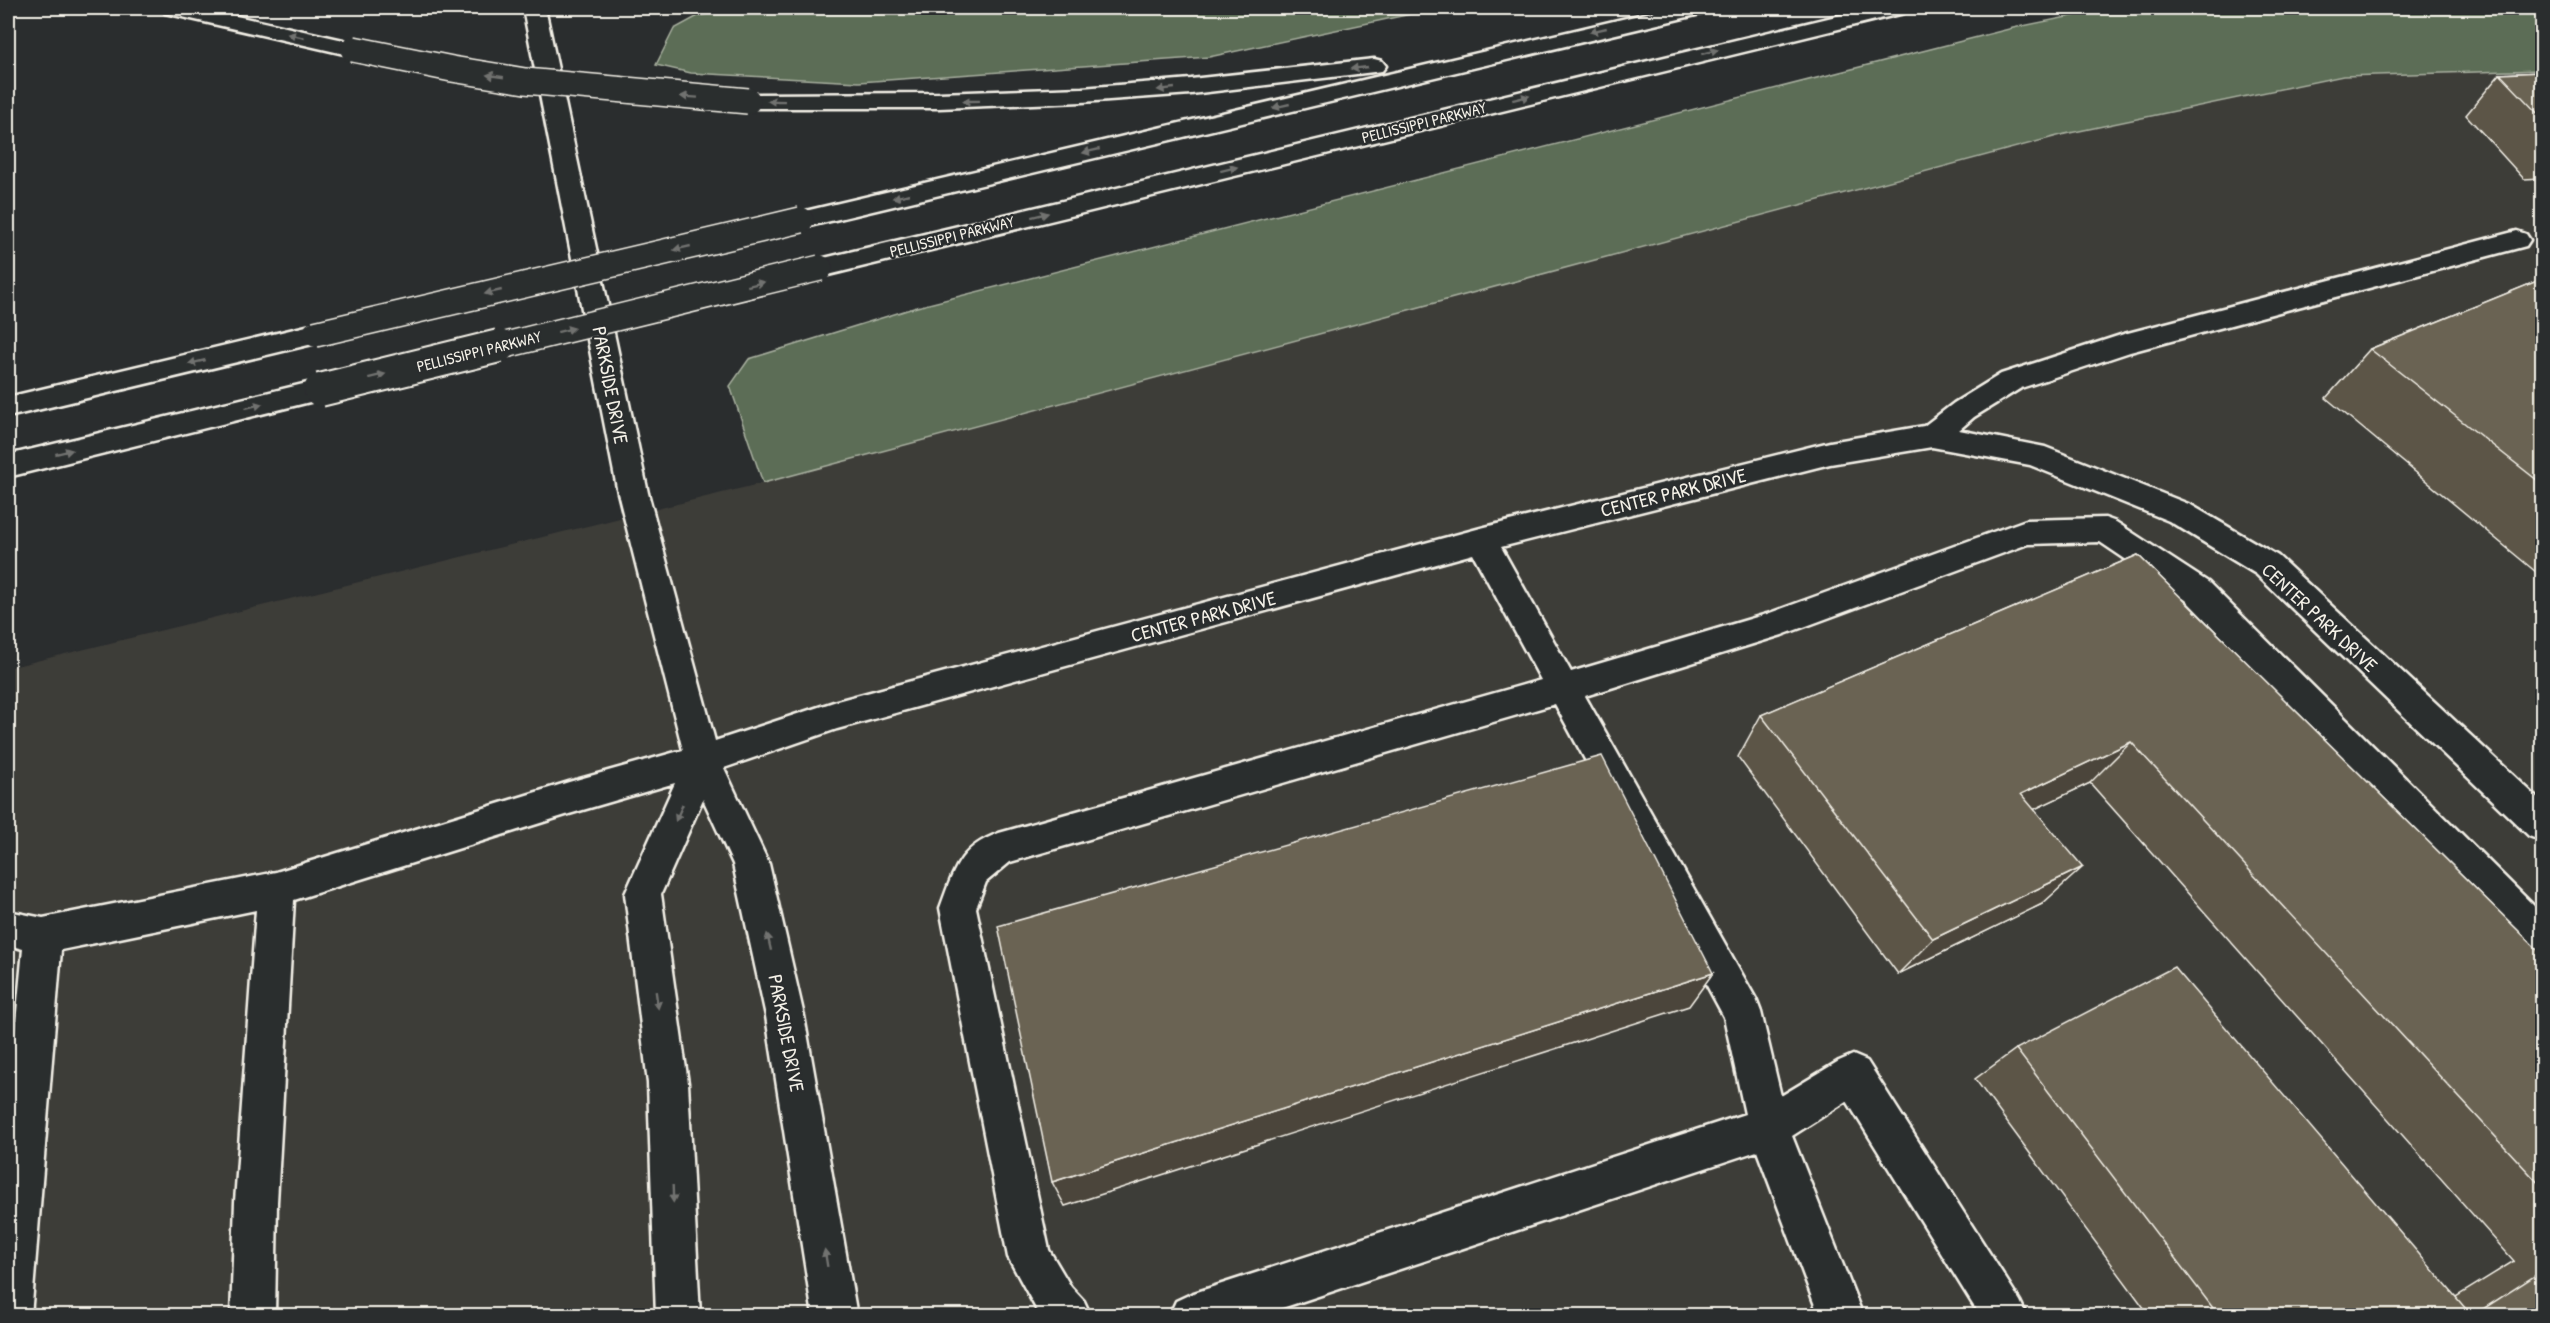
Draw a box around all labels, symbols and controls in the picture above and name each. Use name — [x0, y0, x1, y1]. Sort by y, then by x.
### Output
one-way arrow — [1589, 26, 1608, 36]
one-way arrow — [286, 31, 305, 40]
one-way arrow — [1701, 47, 1720, 57]
one-way arrow — [1350, 63, 1369, 72]
one-way arrow — [486, 71, 505, 80]
one-way arrow — [1156, 84, 1175, 94]
one-way arrow — [680, 92, 699, 102]
one-way arrow — [1512, 93, 1530, 103]
one-way arrow — [961, 96, 980, 106]
street label: PELLISSIPPI PARKWAY — [1359, 96, 1489, 148]
one-way arrow — [766, 97, 785, 106]
one-way arrow — [1272, 102, 1290, 112]
one-way arrow — [1082, 147, 1100, 157]
one-way arrow — [1220, 163, 1239, 173]
one-way arrow — [892, 192, 911, 202]
one-way arrow — [1031, 209, 1049, 219]
street label: PELLISSIPPI PARKWAY — [887, 210, 1017, 262]
one-way arrow — [673, 244, 692, 253]
one-way arrow — [747, 278, 765, 288]
one-way arrow — [483, 288, 502, 298]
one-way arrow — [557, 324, 576, 334]
street label: PARKSIDE DRIVE — [586, 324, 636, 446]
street label: PELLISSIPPI PARKWAY — [414, 325, 544, 377]
one-way arrow — [187, 358, 206, 367]
one-way arrow — [368, 370, 386, 380]
one-way arrow — [245, 400, 263, 410]
one-way arrow — [55, 447, 74, 457]
street label: CENTER PARK DRIVE — [1597, 461, 1749, 523]
street label: CENTER PARK DRIVE — [2256, 556, 2384, 678]
street label: CENTER PARK DRIVE — [1127, 584, 1279, 648]
one-way arrow — [674, 805, 684, 823]
one-way arrow — [763, 933, 773, 951]
street label: PARKSIDE DRIVE — [762, 972, 812, 1094]
one-way arrow — [652, 990, 662, 1009]
one-way arrow — [668, 1184, 677, 1203]
one-way arrow — [821, 1248, 830, 1267]

